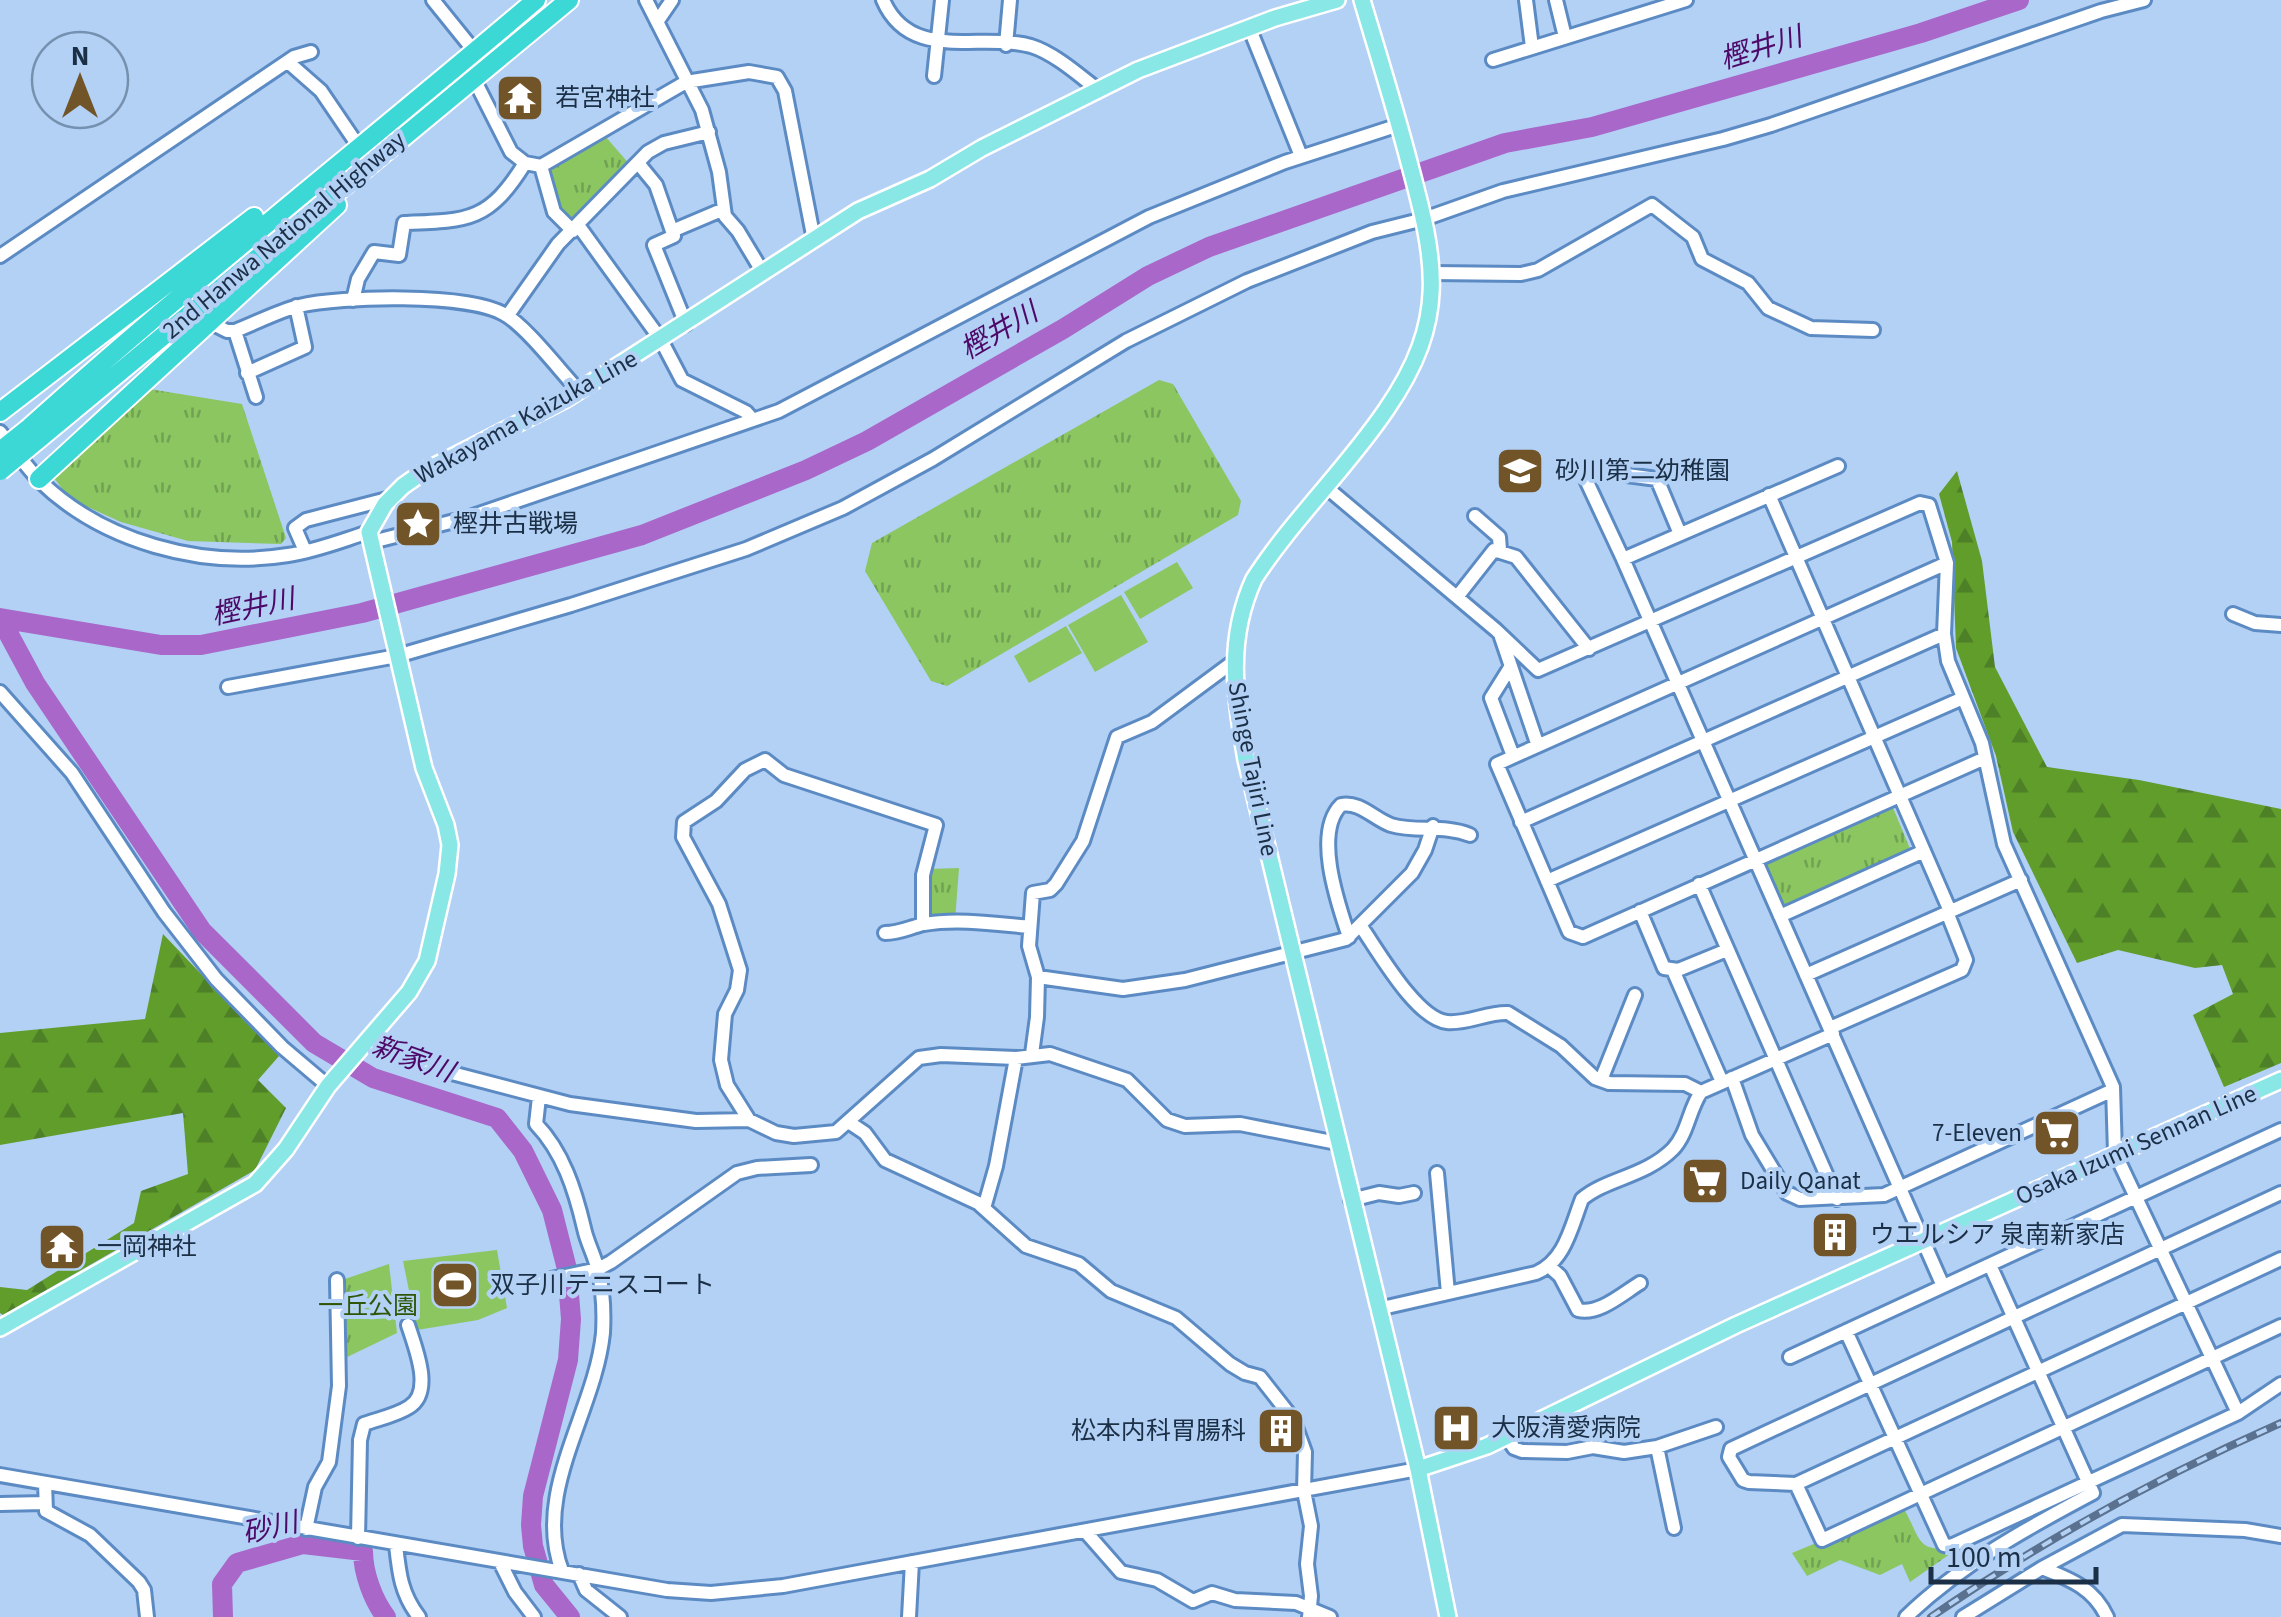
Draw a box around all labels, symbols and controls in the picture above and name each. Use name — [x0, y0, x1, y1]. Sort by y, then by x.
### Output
water label: 樫井川 — [1715, 16, 1810, 79]
north arrow — [30, 30, 130, 130]
text: N — [71, 36, 89, 76]
temple icon: 若宮神社 — [494, 72, 546, 124]
place label: 若宮神社 — [555, 80, 655, 116]
street label: 2nd Hanwa National Highway — [155, 122, 414, 348]
water label: 樫井川 — [953, 291, 1048, 369]
street label: Wakayama Kaizuka Line — [408, 341, 644, 493]
school or university icon: 砂川第二幼稚園 — [1494, 445, 1546, 497]
place label: 砂川第二幼稚園 — [1555, 453, 1730, 489]
place icon: 樫井古戦場 — [392, 498, 444, 550]
place label: 樫井古戦場 — [453, 506, 578, 542]
water label: 樫井川 — [208, 578, 301, 635]
street label: Shinge Tajiri Line — [1218, 679, 1288, 859]
water label: 新家川 — [367, 1026, 462, 1093]
street label: Osaka Izumi Sennan Line — [2010, 1076, 2262, 1214]
supermarket icon: 7-Eleven — [2031, 1107, 2083, 1159]
place label: 7-Eleven — [1932, 1115, 2022, 1151]
supermarket icon: Daily Qanat — [1679, 1155, 1731, 1207]
place label: Daily Qanat — [1740, 1163, 1861, 1199]
building icon: ウエルシア 泉南新家店 — [1809, 1209, 1861, 1261]
place label: ウエルシア 泉南新家店 — [1870, 1217, 2125, 1253]
temple icon: 一岡神社 — [36, 1221, 88, 1273]
place label: 一岡神社 — [97, 1229, 197, 1265]
sports icon: 双子川テニスコート — [429, 1259, 481, 1311]
place label: 双子川テニスコート — [490, 1267, 715, 1303]
park label: 一丘公園 — [318, 1288, 418, 1324]
hospital icon: 大阪清愛病院 — [1430, 1402, 1482, 1454]
building icon: 松本内科胃腸科 — [1255, 1405, 1307, 1457]
place label: 大阪清愛病院 — [1491, 1410, 1641, 1446]
place label: 松本内科胃腸科 — [1071, 1413, 1246, 1449]
water label: 砂川 — [238, 1502, 305, 1554]
scale bar — [1931, 1522, 2096, 1584]
text: 100 m — [1946, 1536, 2022, 1579]

